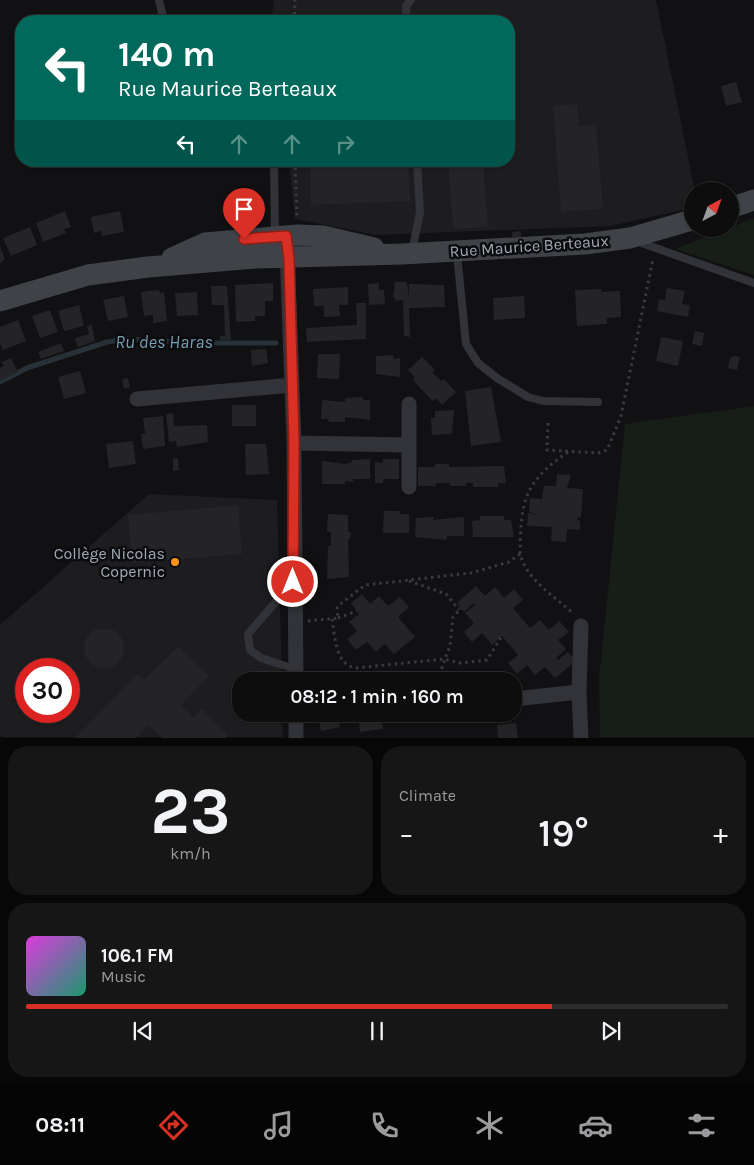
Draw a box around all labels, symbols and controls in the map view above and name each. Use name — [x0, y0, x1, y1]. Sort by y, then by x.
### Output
text: 140 m — [118, 34, 216, 75]
icon: left — [35, 35, 100, 100]
text: Rue Maurice Berteaux — [118, 76, 337, 102]
icon: left — [172, 130, 200, 158]
icon: ahead — [225, 130, 253, 158]
icon: ahead — [278, 130, 306, 158]
icon: right — [331, 130, 359, 158]
north arrow — [684, 182, 739, 238]
map controls — [684, 182, 739, 237]
pin — [223, 188, 265, 239]
icon: arrive — [230, 195, 258, 223]
street label: Rue Maurice Berteaux — [449, 231, 609, 261]
water label: Ru des Haras — [115, 331, 213, 353]
place label: Collège Nicolas Copernic — [54, 544, 165, 581]
position arrow — [266, 555, 318, 607]
marker: Collège Nicolas Copernic — [169, 556, 181, 568]
speed limit sign: 30 — [15, 658, 80, 723]
text: 08:12 · 1 min · 160 m — [290, 686, 464, 708]
text: 23 — [151, 773, 230, 849]
text: Climate — [399, 786, 456, 805]
text: 19° — [538, 811, 589, 856]
text: − — [399, 817, 414, 850]
text: + — [713, 817, 728, 850]
text: km/h — [170, 844, 211, 863]
text: 106.1 FM — [101, 945, 174, 967]
text: Music — [101, 967, 146, 986]
icon: previous — [129, 1017, 157, 1045]
icon: pause — [363, 1017, 391, 1045]
icon: next — [597, 1017, 625, 1045]
icon: directions — [156, 1108, 191, 1143]
icon: music — [261, 1108, 296, 1143]
icon: phone — [367, 1108, 402, 1143]
icon: climate — [472, 1108, 507, 1143]
icon: car — [578, 1108, 613, 1143]
icon: filters — [684, 1108, 719, 1143]
text: 08:11 — [35, 1112, 85, 1138]

